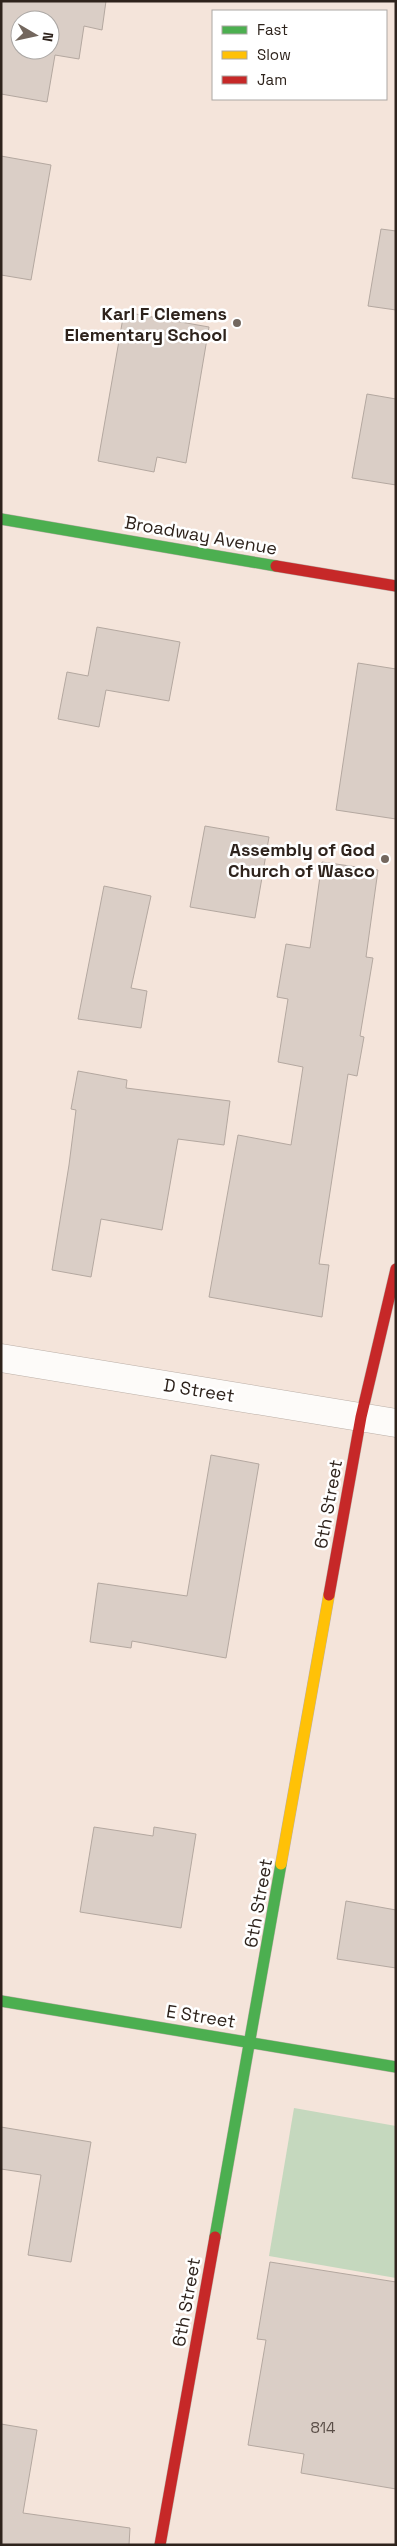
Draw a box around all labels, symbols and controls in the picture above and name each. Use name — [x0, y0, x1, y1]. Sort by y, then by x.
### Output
north arrow — [10, 10, 60, 60]
legend — [212, 10, 387, 100]
text: Fast — [257, 20, 288, 39]
text: N — [38, 31, 57, 43]
text: Slow — [257, 45, 291, 64]
text: Jam — [257, 70, 287, 89]
place label: Karl F Clemens Elementary School — [64, 302, 227, 346]
marker: Karl F Clemens Elementary School — [231, 317, 243, 329]
street label: Broadway Avenue — [123, 510, 279, 560]
place label: Assembly of God Church of Wasco — [228, 838, 375, 882]
marker: Assembly of God Church of Wasco — [379, 853, 391, 865]
street label: D Street — [162, 1373, 236, 1407]
street label: 6th Street — [309, 1458, 347, 1550]
street label: 6th Street — [239, 1857, 277, 1949]
street label: E Street — [165, 1999, 237, 2033]
street label: 6th Street — [167, 2256, 205, 2348]
house number: 814 — [311, 2418, 336, 2437]

